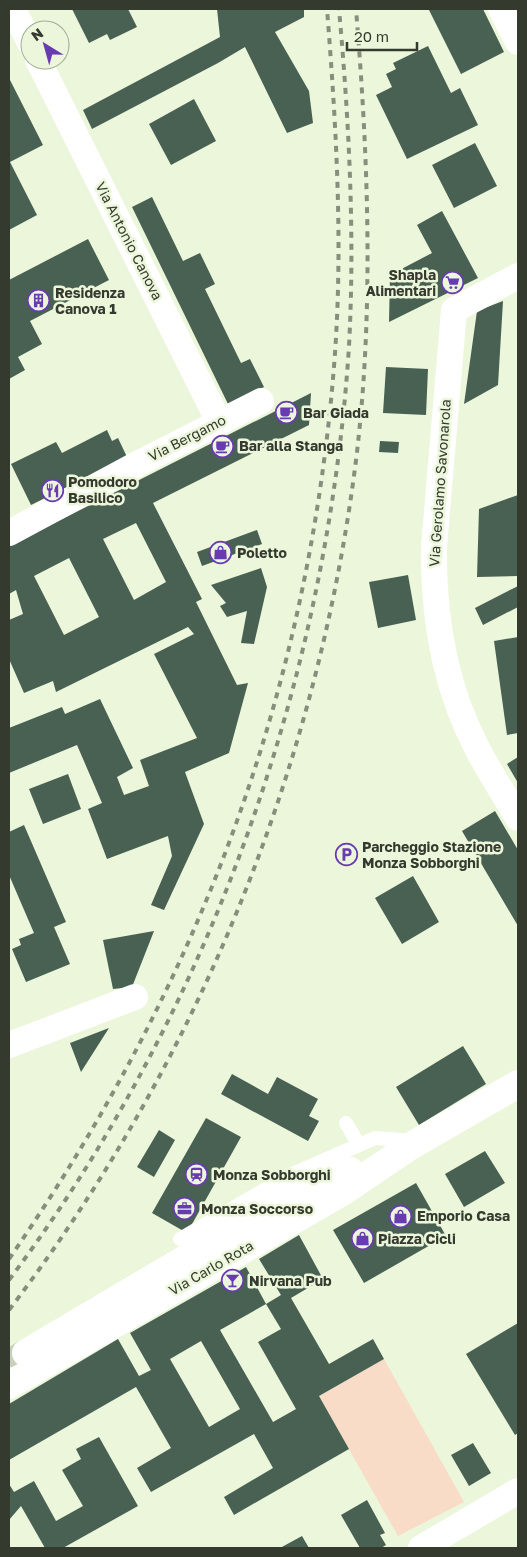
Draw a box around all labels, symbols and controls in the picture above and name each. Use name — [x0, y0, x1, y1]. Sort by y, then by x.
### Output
north arrow — [20, 20, 70, 70]
scale bar — [347, 20, 417, 52]
text: N — [28, 24, 46, 44]
text: 20 m — [354, 27, 389, 45]
street label: Via Antonio Canova — [92, 179, 167, 303]
place label: Shapla Alimentari — [366, 266, 436, 299]
supermarket icon: Shapla Alimentari — [440, 271, 464, 295]
place label: Residenza Canova 1 — [55, 284, 125, 317]
building icon: Residenza Canova 1 — [27, 289, 51, 313]
street label: Via Gerolamo Savonarola — [425, 399, 454, 567]
cafe icon: Bar Giada — [275, 401, 299, 425]
place label: Bar Giada — [303, 404, 369, 421]
street label: Via Bergamo — [145, 411, 228, 464]
cafe icon: Bar alla Stanga — [211, 434, 235, 458]
place label: Bar alla Stanga — [239, 437, 343, 454]
place label: Pomodoro Basilico — [68, 473, 137, 506]
restaurant icon: Pomodoro Basilico — [40, 478, 64, 502]
shop icon: Poletto — [209, 541, 233, 565]
place label: Poletto — [237, 544, 287, 561]
place label: Parcheggio Stazione Monza Sobborghi — [362, 838, 501, 871]
parking icon: Parcheggio Stazione Monza Sobborghi — [334, 843, 358, 867]
station icon: Monza Sobborghi — [185, 1163, 209, 1187]
place label: Monza Sobborghi — [213, 1166, 331, 1183]
office icon: Monza Soccorso — [173, 1197, 197, 1221]
place label: Monza Soccorso — [201, 1200, 313, 1217]
shop icon: Emporio Casa — [389, 1204, 413, 1228]
place label: Emporio Casa — [417, 1207, 510, 1224]
shop icon: Piazza Cicli — [350, 1227, 374, 1251]
place label: Piazza Cicli — [378, 1230, 456, 1247]
street label: Via Carlo Rota — [165, 1236, 256, 1299]
bar icon: Nirvana Pub — [221, 1269, 245, 1293]
place label: Nirvana Pub — [249, 1272, 332, 1289]

